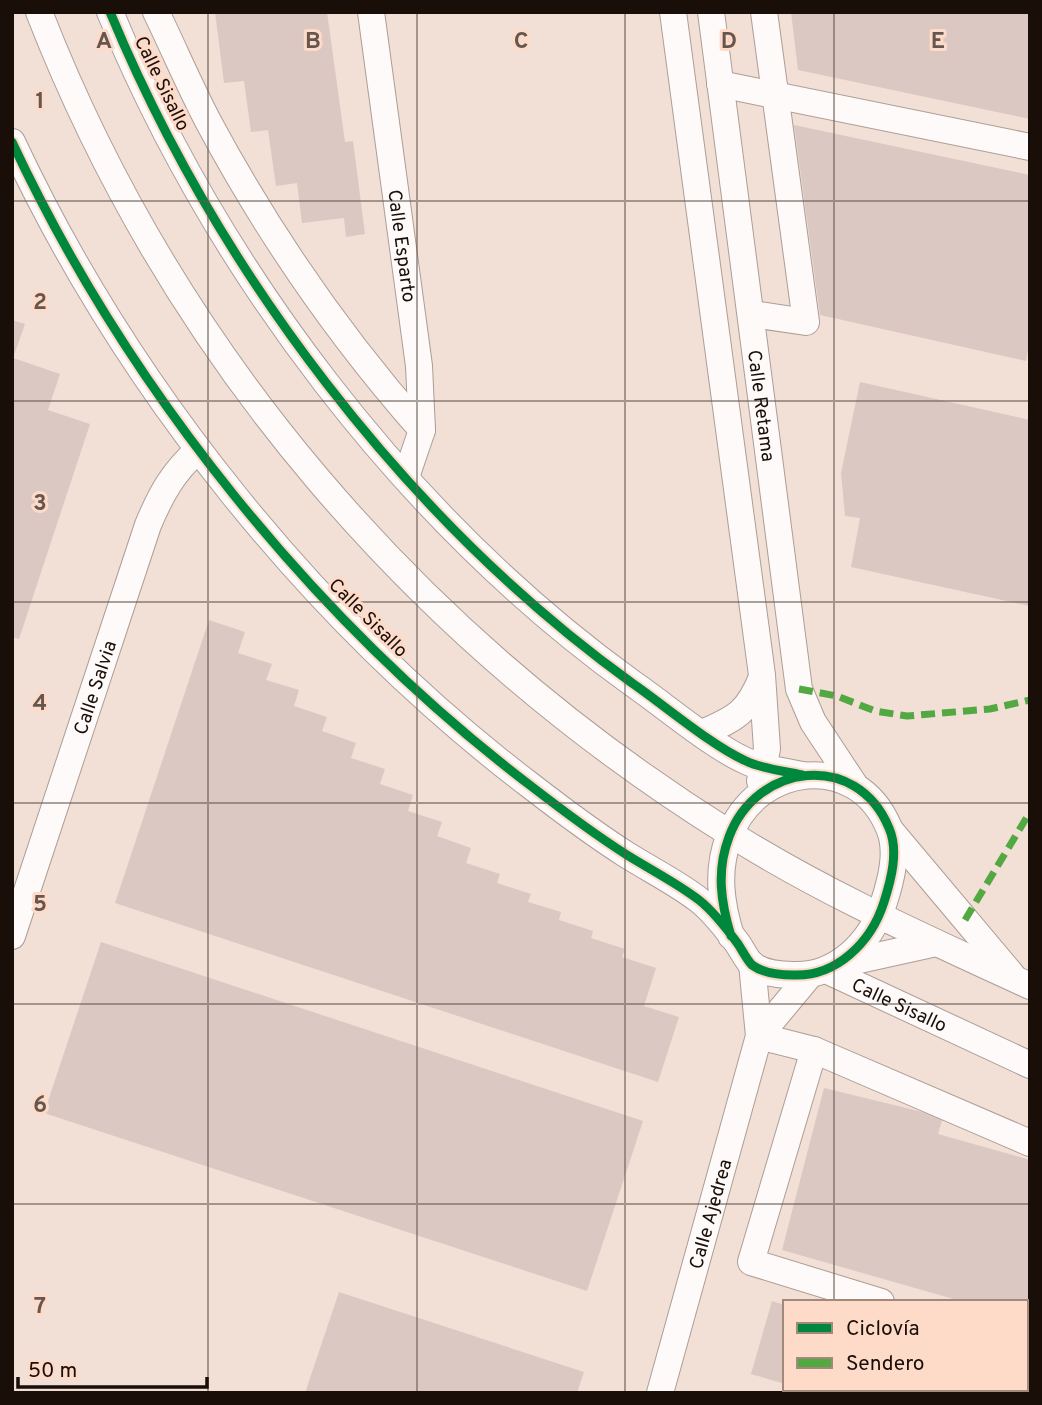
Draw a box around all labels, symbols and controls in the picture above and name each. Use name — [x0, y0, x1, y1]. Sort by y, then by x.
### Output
text: A — [96, 28, 112, 57]
text: B — [305, 28, 321, 57]
text: C — [514, 28, 528, 57]
text: D — [721, 28, 737, 57]
text: E — [931, 28, 945, 57]
street label: Calle Sisallo — [128, 33, 194, 135]
text: 1 — [35, 88, 45, 117]
street label: Calle Esparto — [381, 188, 420, 304]
text: 2 — [33, 289, 47, 318]
street label: Calle Retama — [741, 349, 779, 463]
text: 3 — [33, 490, 47, 519]
street label: Calle Sisallo — [323, 574, 412, 663]
street label: Calle Salvia — [69, 638, 123, 738]
text: 4 — [33, 690, 47, 719]
text: 5 — [33, 891, 47, 920]
street label: Calle Sisallo — [847, 974, 950, 1039]
text: 6 — [33, 1092, 47, 1121]
street label: Calle Ajedrea — [685, 1157, 738, 1272]
text: 7 — [34, 1293, 46, 1322]
legend — [783, 1300, 1028, 1391]
text: Ciclovía — [846, 1316, 920, 1343]
scale bar — [18, 1346, 206, 1390]
text: Sendero — [846, 1351, 925, 1378]
text: 50 m — [28, 1358, 77, 1385]

